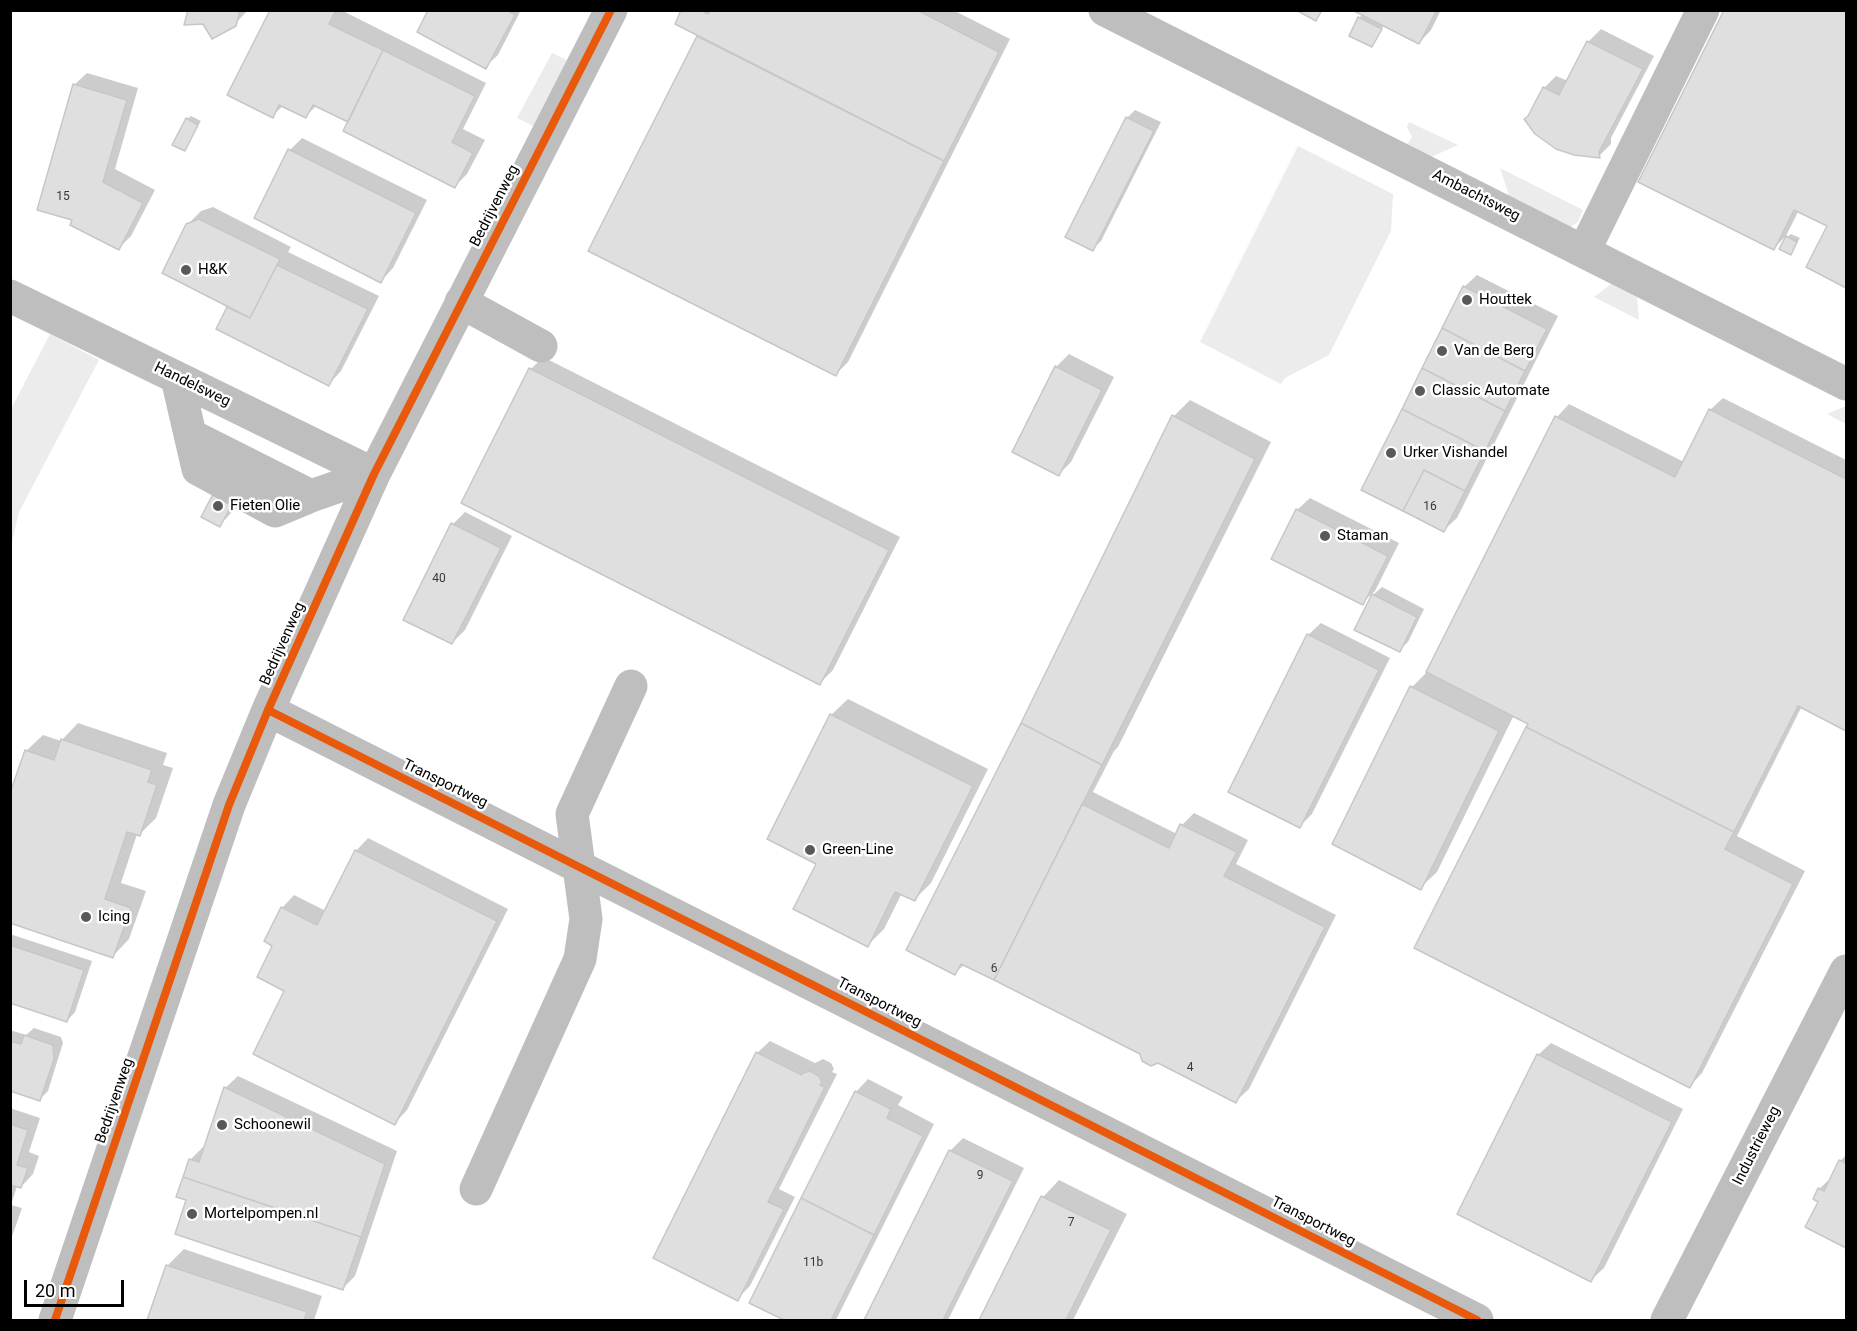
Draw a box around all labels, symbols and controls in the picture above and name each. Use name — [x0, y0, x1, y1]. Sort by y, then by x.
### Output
street label: Bedrijvenweg — [467, 162, 523, 250]
street label: Ambachtsweg — [1429, 166, 1523, 226]
house number: 15 — [56, 190, 70, 204]
place label: H&K — [198, 261, 227, 279]
marker: H&K — [179, 263, 193, 277]
place label: Houttek — [1479, 291, 1532, 309]
marker: Houttek — [1460, 293, 1474, 307]
place label: Van de Berg — [1454, 342, 1534, 360]
marker: Van de Berg — [1435, 344, 1449, 358]
street label: Handelsweg — [151, 359, 233, 411]
place label: Classic Automate — [1432, 382, 1550, 400]
marker: Classic Automate — [1413, 384, 1427, 398]
place label: Urker Vishandel — [1403, 444, 1508, 462]
marker: Urker Vishandel — [1384, 446, 1398, 460]
place label: Fieten Olie — [230, 497, 300, 515]
marker: Fieten Olie — [211, 499, 225, 513]
house number: 16 — [1423, 500, 1437, 514]
place label: Staman — [1337, 527, 1389, 545]
marker: Staman — [1318, 529, 1332, 543]
house number: 40 — [432, 572, 446, 586]
street label: Bedrijvenweg — [257, 600, 309, 688]
street label: Transportweg — [400, 756, 490, 812]
place label: Green-Line — [822, 841, 893, 859]
marker: Green-Line — [803, 843, 817, 857]
place label: Icing — [98, 908, 130, 926]
marker: Icing — [79, 910, 93, 924]
house number: 6 — [991, 962, 997, 976]
street label: Transportweg — [834, 974, 924, 1032]
street label: Bedrijvenweg — [92, 1056, 138, 1146]
house number: 4 — [1187, 1061, 1193, 1075]
street label: Industrieweg — [1729, 1104, 1785, 1188]
place label: Schoonewil — [234, 1116, 311, 1134]
marker: Schoonewil — [215, 1118, 229, 1132]
house number: 9 — [977, 1169, 983, 1183]
street label: Transportweg — [1268, 1193, 1358, 1251]
place label: Mortelpompen.nl — [204, 1205, 318, 1223]
marker: Mortelpompen.nl — [185, 1207, 199, 1221]
house number: 7 — [1068, 1216, 1074, 1230]
house number: 11b — [803, 1256, 823, 1270]
scale bar — [27, 1268, 128, 1306]
text: 20 m — [35, 1280, 75, 1301]

